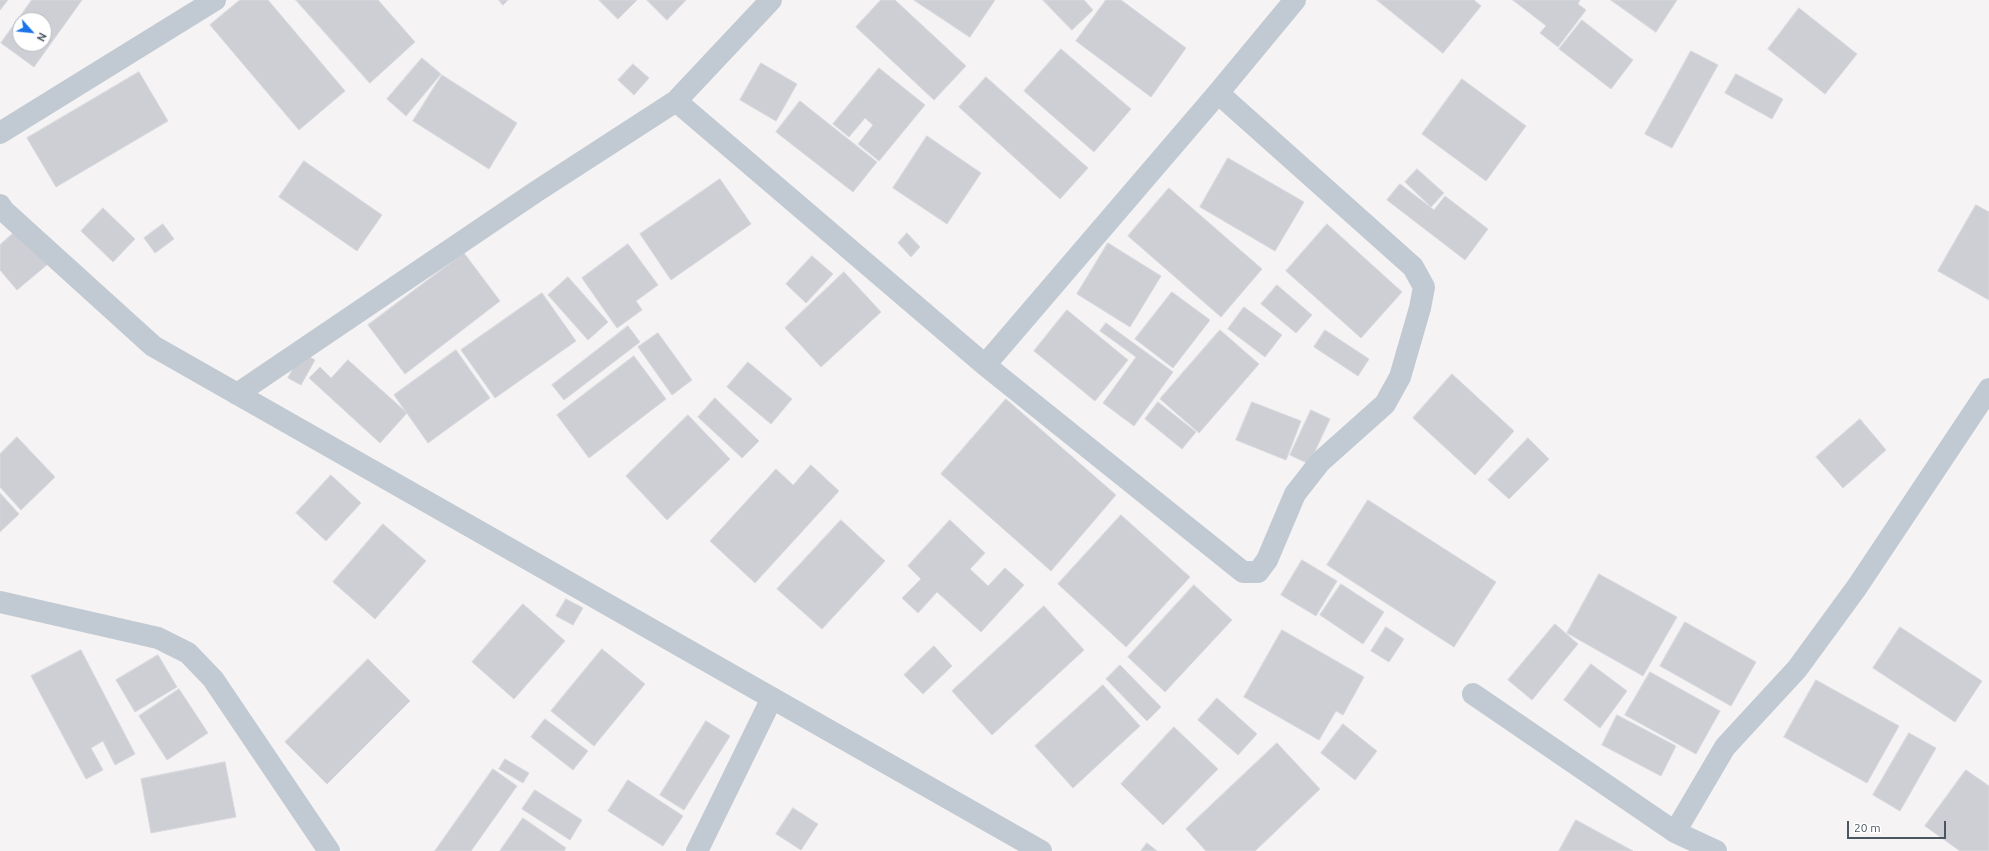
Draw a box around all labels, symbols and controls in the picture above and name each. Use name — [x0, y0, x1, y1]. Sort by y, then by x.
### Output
north arrow — [12, 12, 52, 52]
text: N — [35, 31, 49, 43]
scale bar — [1849, 813, 1948, 839]
text: 20 m — [1854, 821, 1881, 834]

